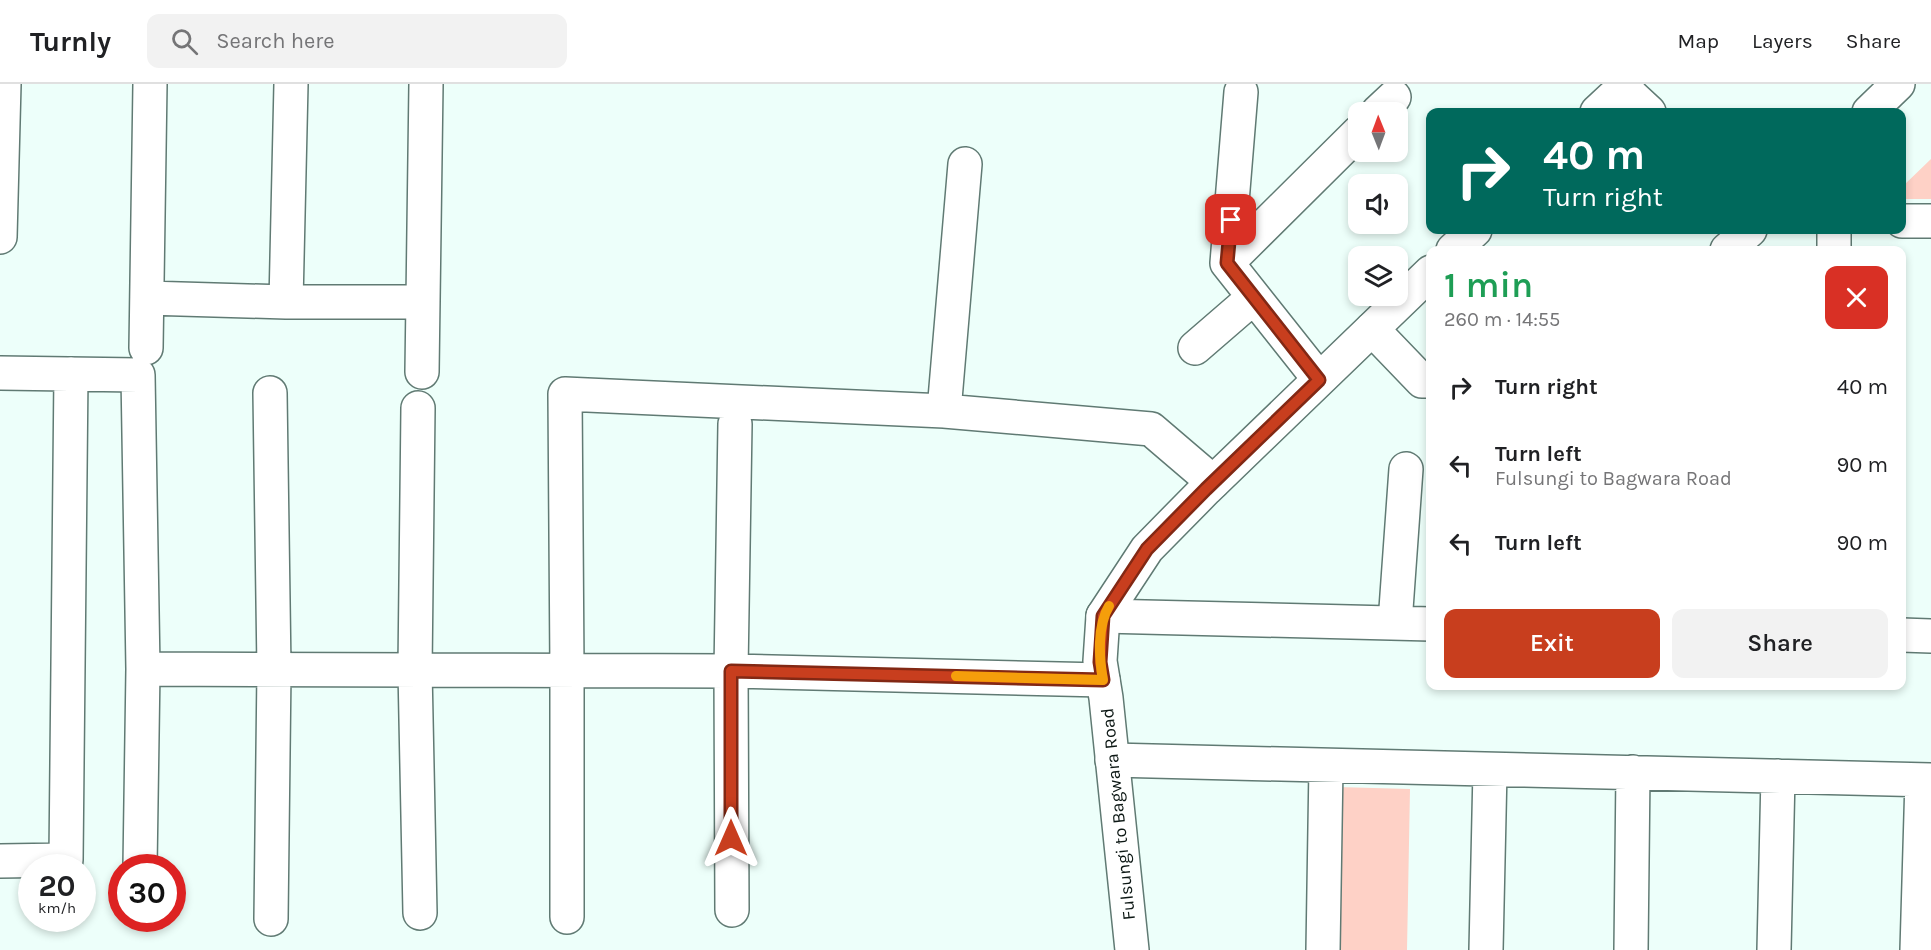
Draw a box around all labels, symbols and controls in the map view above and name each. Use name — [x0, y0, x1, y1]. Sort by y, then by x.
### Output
search box — [147, 14, 567, 68]
text: Turnly — [30, 25, 111, 58]
icon: search — [168, 25, 201, 58]
text: Search here — [216, 28, 335, 54]
text: Map — [1677, 29, 1719, 53]
text: Layers — [1752, 29, 1813, 53]
text: Share — [1846, 29, 1901, 53]
north arrow — [1348, 102, 1408, 162]
map controls — [1348, 102, 1408, 306]
text: 40 m — [1543, 130, 1645, 180]
icon: right — [1444, 132, 1522, 210]
button: sound — [1348, 174, 1408, 234]
text: Turn right — [1543, 181, 1663, 213]
pin — [1205, 194, 1256, 245]
icon: arrive — [1214, 203, 1247, 236]
button: layers — [1348, 246, 1408, 306]
text: 1 min — [1444, 264, 1533, 306]
button: close — [1825, 266, 1888, 329]
text: 260 m · 14:55 — [1444, 308, 1560, 331]
icon: right — [1444, 371, 1477, 404]
text: Turn right — [1495, 374, 1598, 400]
text: 40 m — [1837, 374, 1888, 400]
text: Turn left — [1495, 441, 1582, 467]
icon: left — [1444, 449, 1477, 482]
text: 90 m — [1836, 452, 1888, 478]
text: Fulsungi to Bagwara Road — [1495, 467, 1732, 490]
icon: left — [1444, 527, 1477, 560]
text: Turn left — [1495, 530, 1582, 556]
text: 90 m — [1836, 530, 1888, 556]
button: Exit — [1444, 609, 1660, 678]
button: Share — [1672, 609, 1888, 678]
street label: Fulsungi to Bagwara Road — [1096, 707, 1140, 921]
position arrow — [699, 806, 763, 870]
speed limit sign: 30 — [108, 854, 186, 932]
text: 20 — [38, 868, 76, 904]
text: km/h — [38, 899, 76, 917]

